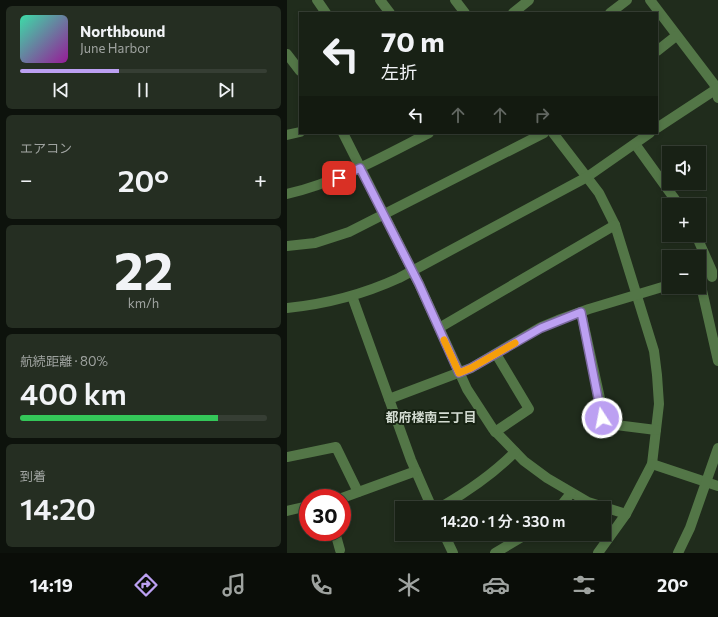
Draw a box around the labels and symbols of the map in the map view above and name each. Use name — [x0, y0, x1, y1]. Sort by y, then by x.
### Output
pin — [322, 161, 356, 195]
position arrow — [581, 397, 623, 439]
district label: 都府楼南三丁目 — [385, 409, 477, 425]
speed limit sign: 30 — [299, 489, 351, 541]

